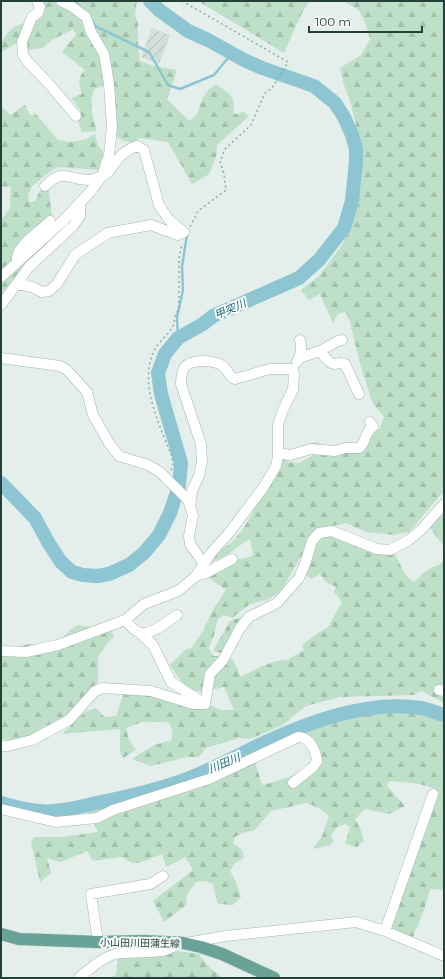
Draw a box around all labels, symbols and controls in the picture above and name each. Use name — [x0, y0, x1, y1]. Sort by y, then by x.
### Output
scale bar — [309, 8, 422, 34]
text: 100 m — [315, 14, 351, 29]
water label: 甲突川 — [212, 295, 249, 322]
water label: 川田川 — [206, 750, 243, 776]
street label: 小山田川田蒲生線 — [100, 936, 180, 950]

